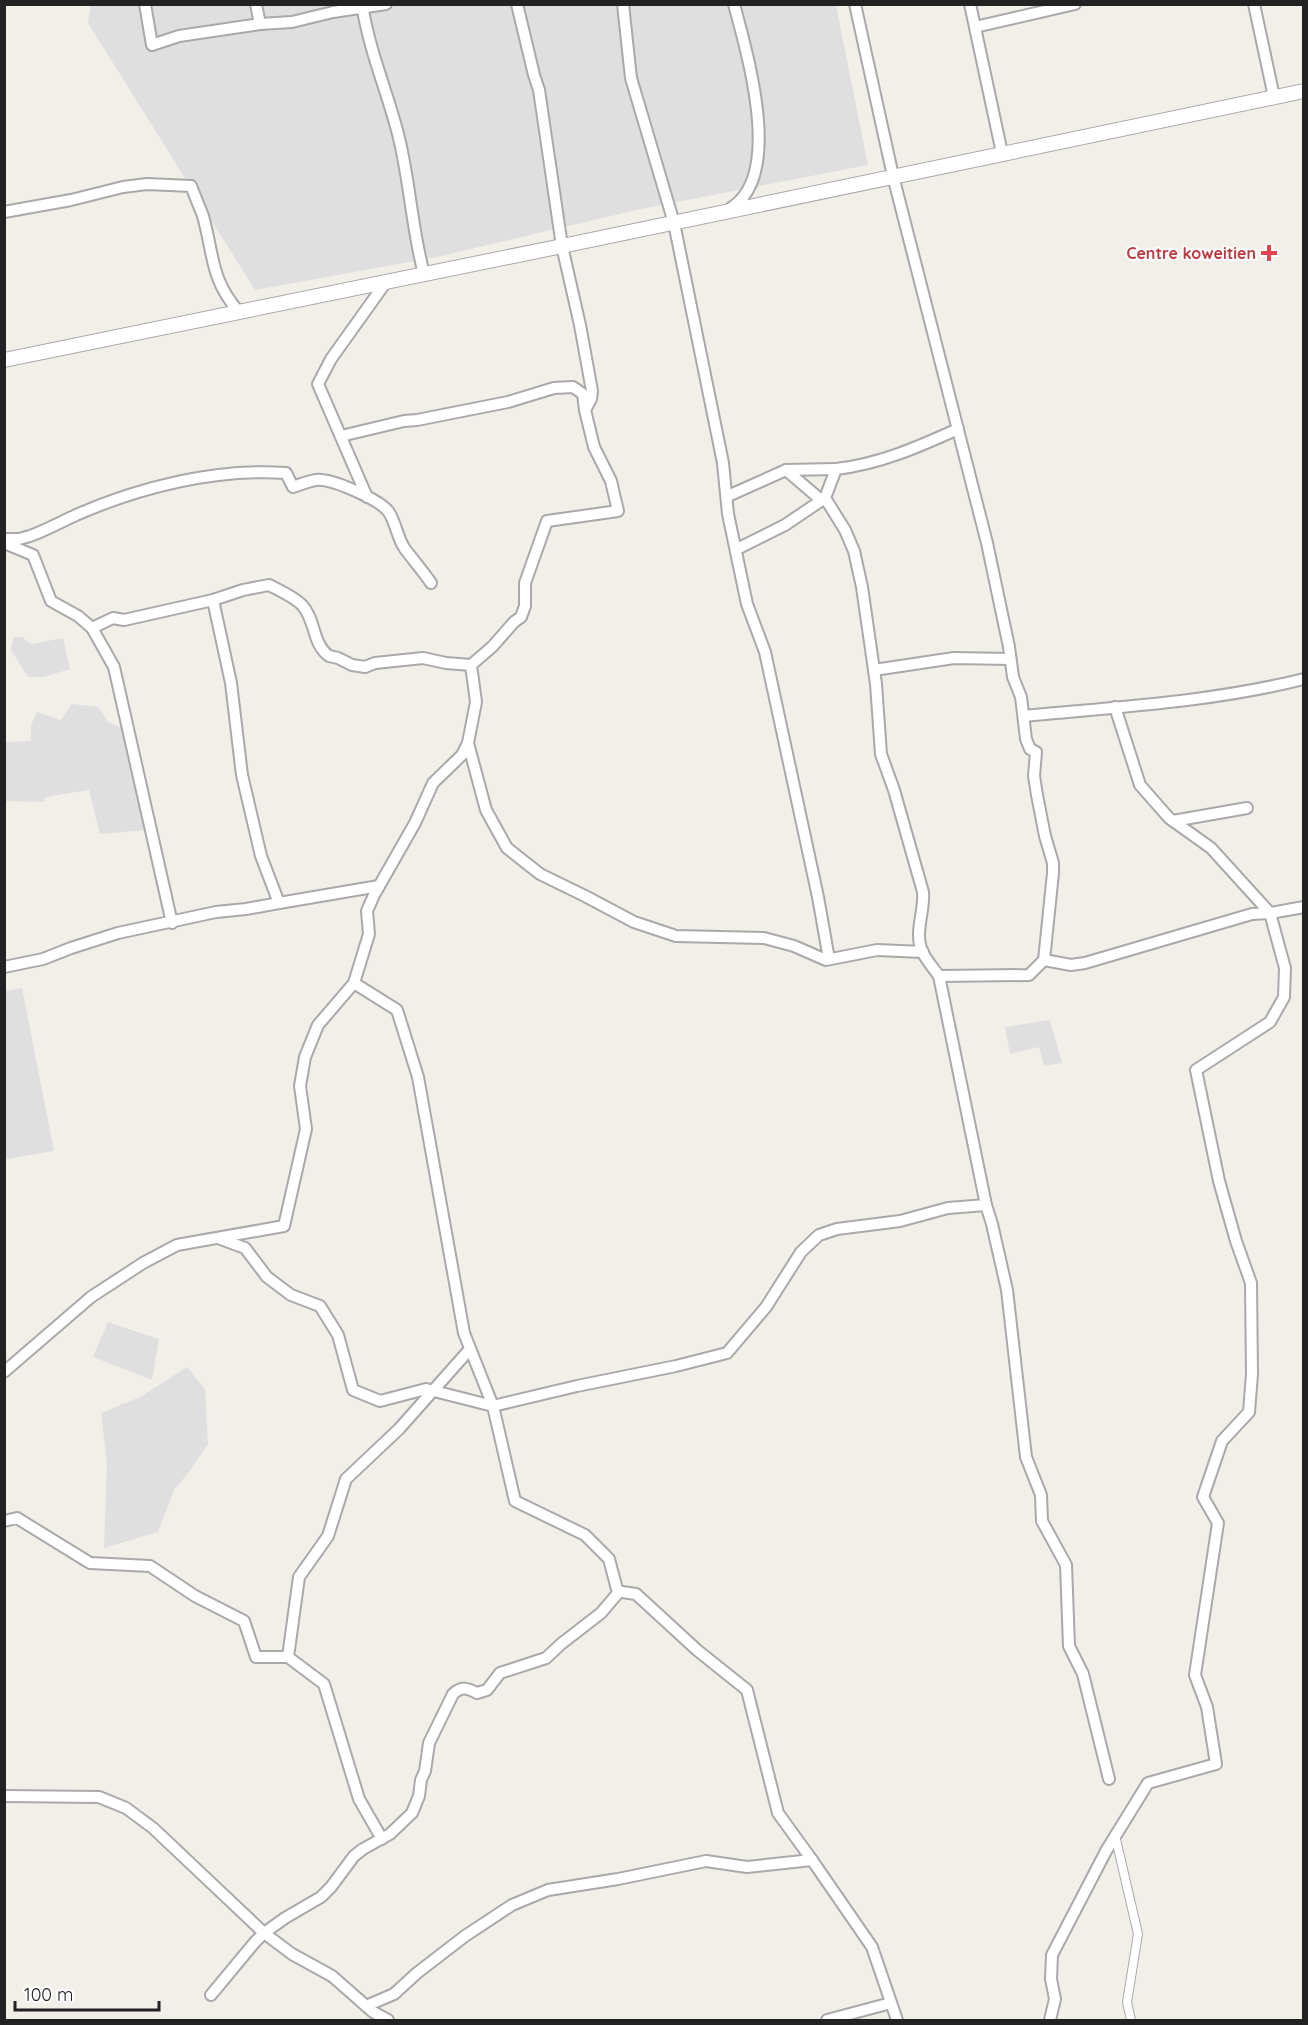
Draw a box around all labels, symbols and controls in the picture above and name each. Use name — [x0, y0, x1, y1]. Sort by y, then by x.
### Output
place label: Centre koweitien — [1126, 243, 1256, 263]
marker: Centre koweitien — [1260, 244, 1278, 262]
scale bar — [15, 1974, 159, 2012]
text: 100 m — [24, 1983, 73, 2006]

